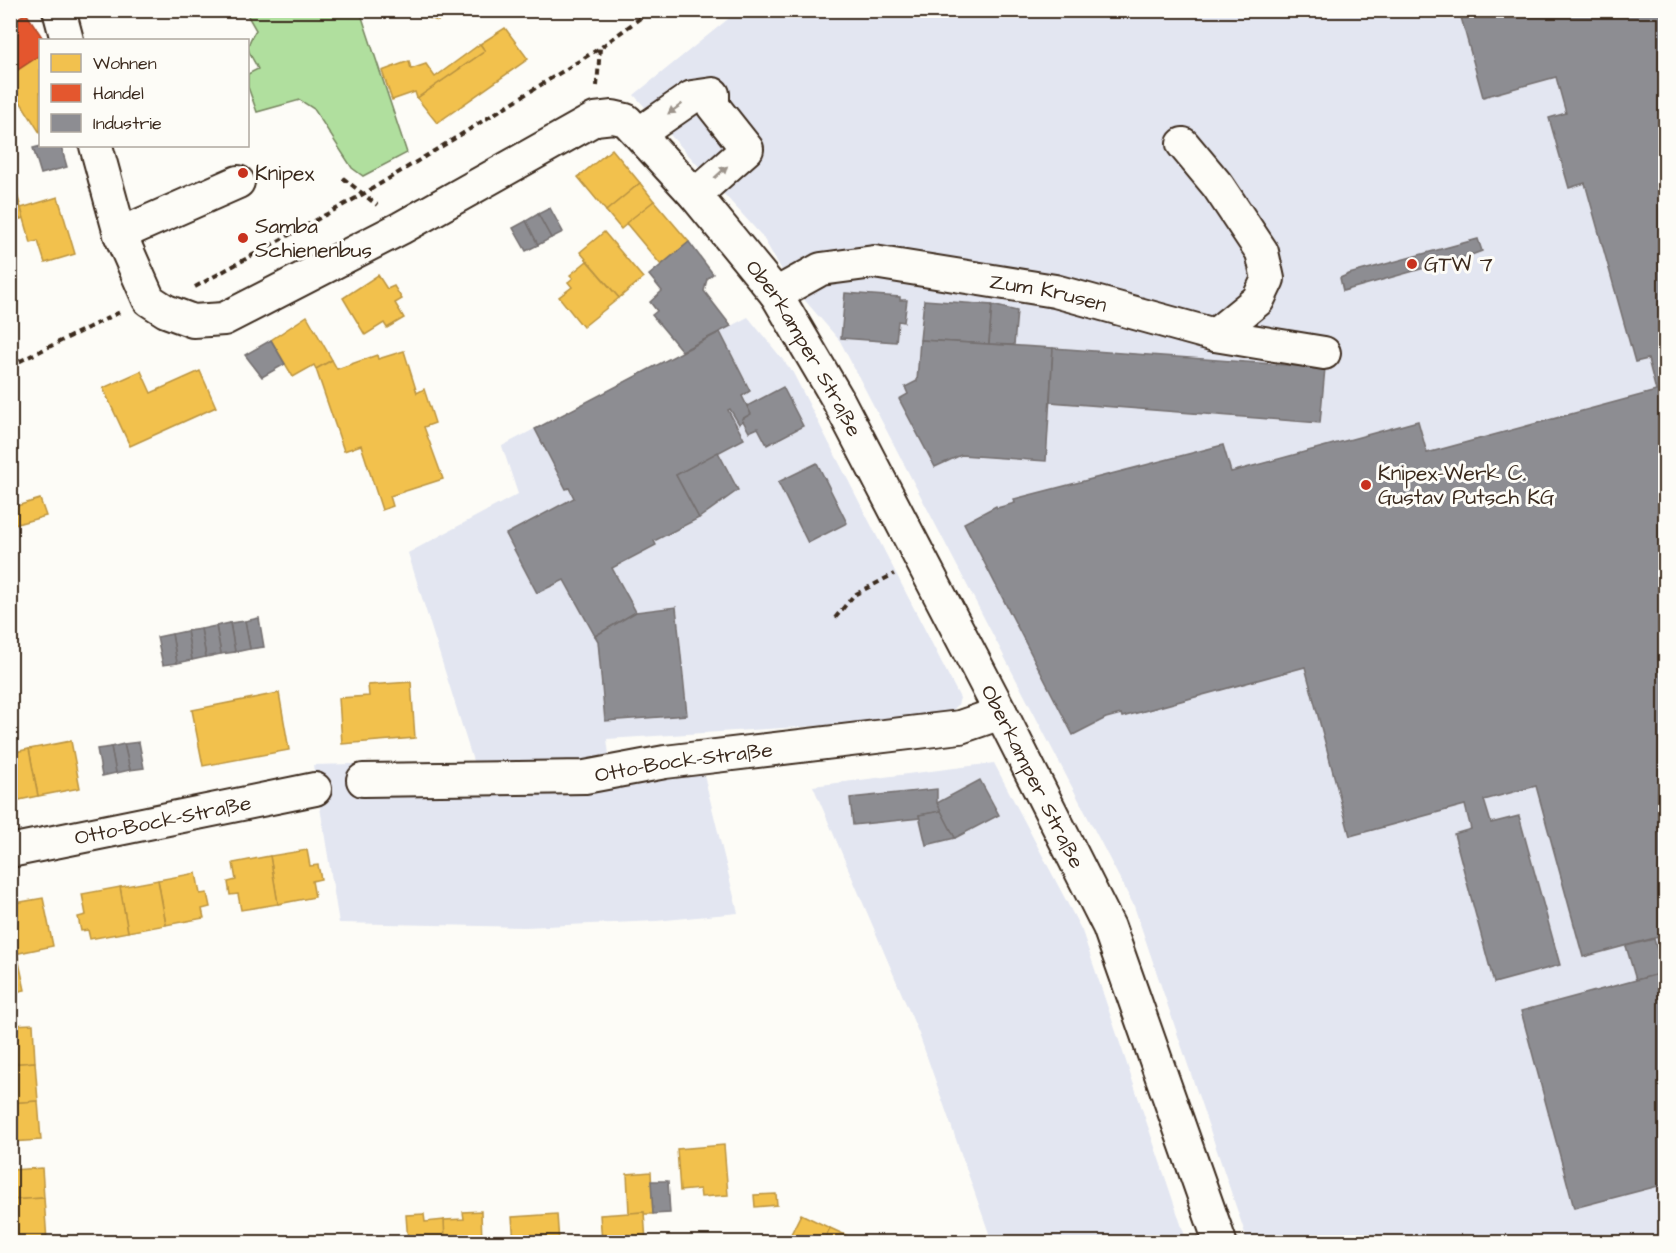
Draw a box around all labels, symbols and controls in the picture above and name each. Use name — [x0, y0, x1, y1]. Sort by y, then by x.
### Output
legend — [39, 39, 249, 147]
text: Wohnen — [93, 51, 157, 76]
text: Handel — [93, 81, 144, 106]
one-way arrow — [667, 103, 683, 115]
text: Industrie — [93, 111, 162, 136]
place label: Knipex — [255, 159, 314, 189]
marker: Knipex — [236, 166, 250, 180]
one-way arrow — [713, 166, 728, 179]
place label: Samba Schienenbus — [255, 212, 372, 265]
marker: Samba Schienenbus — [236, 231, 250, 245]
place label: GTW 7 — [1424, 250, 1493, 279]
street label: Oberkamper Straße — [739, 254, 869, 442]
marker: GTW 7 — [1405, 257, 1419, 271]
street label: Zum Krusen — [988, 267, 1110, 320]
place label: Knipex-Werk C. Gustav Putsch KG — [1378, 459, 1555, 512]
marker: Knipex-Werk C. Gustav Putsch KG — [1359, 478, 1373, 492]
street label: Oberkamper Straße — [974, 680, 1091, 874]
street label: Otto-Bock-Straße — [592, 735, 774, 790]
street label: Otto-Bock-Straße — [72, 788, 254, 853]

